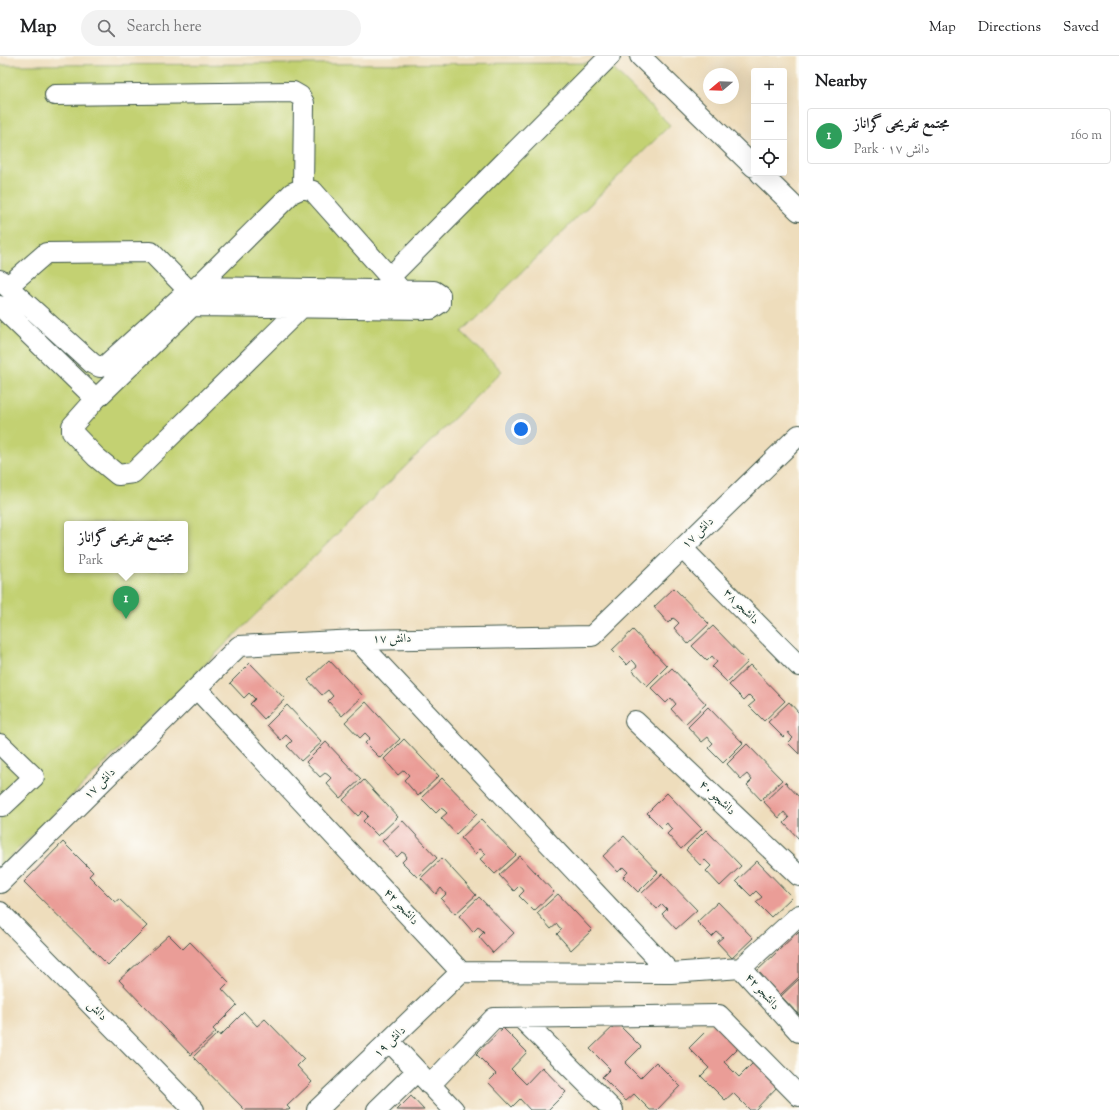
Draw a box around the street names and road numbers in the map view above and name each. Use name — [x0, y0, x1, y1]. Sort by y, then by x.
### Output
street label: دانش ۱۷ — [678, 513, 718, 553]
street label: دانشجو ۳۸ — [719, 585, 763, 629]
street label: دانش ۱۷ — [372, 630, 412, 648]
street label: دانش ۱۷ — [80, 764, 120, 804]
street label: دانشجو ۴۰ — [695, 776, 739, 820]
street label: دانشجو ۴۲ — [379, 885, 423, 929]
street label: دانشجو ۴۲ — [740, 969, 784, 1015]
street label: دانش — [83, 997, 111, 1025]
street label: دانش ۱۹ — [370, 1022, 410, 1062]

